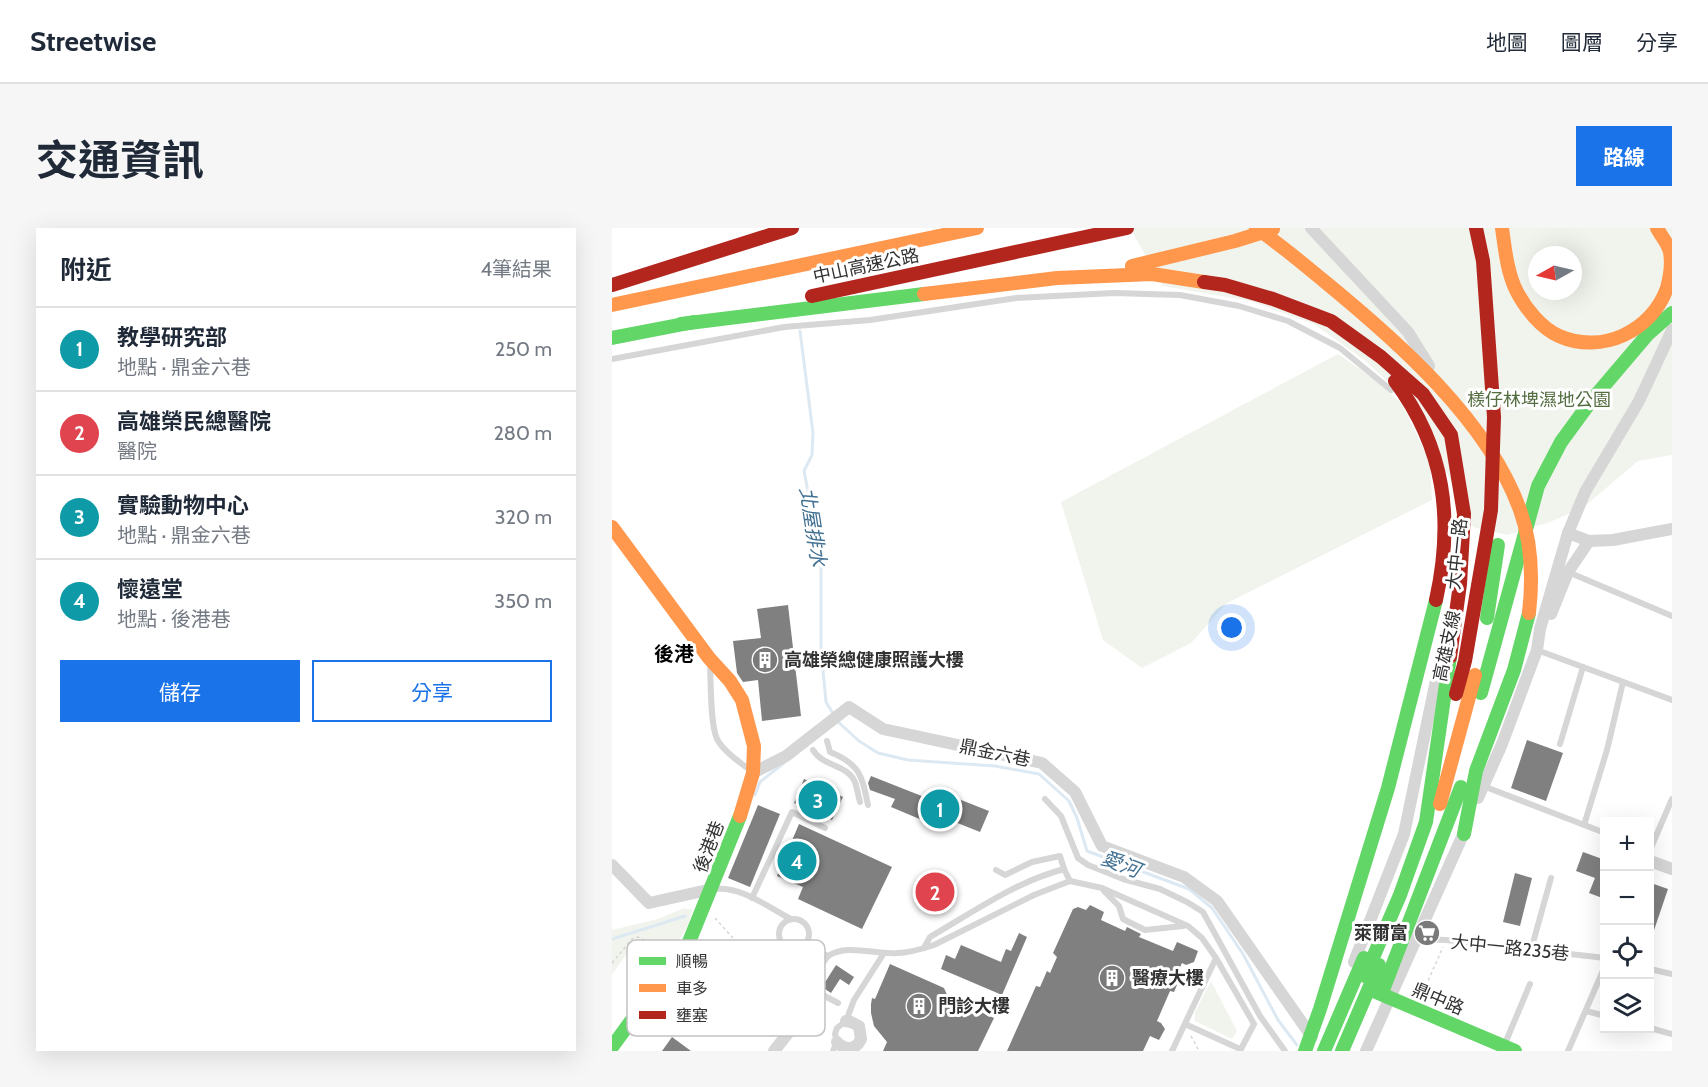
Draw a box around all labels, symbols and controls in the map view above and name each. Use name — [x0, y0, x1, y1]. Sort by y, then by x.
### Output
text: Streetwise — [30, 24, 156, 58]
text: 地圖 — [1486, 30, 1528, 55]
text: 圖層 — [1561, 30, 1603, 55]
text: 分享 — [1636, 30, 1678, 55]
button: 路線 — [1576, 126, 1672, 186]
text: 交通資訊 — [36, 134, 204, 186]
street label: 中山高速公路 — [811, 244, 921, 288]
north arrow — [1528, 246, 1582, 300]
text: 附近 — [60, 254, 112, 286]
text: 4筆結果 — [480, 257, 552, 281]
text: 教學研究部 — [117, 324, 227, 351]
text: 1 — [76, 337, 83, 361]
text: 250 m — [495, 337, 552, 361]
text: 地點 · 鼎金六巷 — [117, 355, 251, 379]
park label: 檨仔林埤濕地公園 — [1467, 389, 1611, 411]
text: 高雄榮民總醫院 — [117, 408, 271, 435]
text: 2 — [74, 421, 85, 445]
text: 280 m — [493, 421, 552, 445]
text: 醫院 — [117, 439, 157, 463]
water label: 北屋排水 — [795, 486, 831, 569]
text: 實驗動物中心 — [117, 492, 249, 519]
text: 3 — [74, 505, 85, 529]
text: 320 m — [495, 505, 552, 529]
street label: 大中一路 — [1442, 517, 1472, 591]
text: 地點 · 鼎金六巷 — [117, 523, 251, 547]
text: 懷遠堂 — [117, 576, 183, 603]
text: 4 — [73, 589, 86, 613]
text: 350 m — [494, 589, 552, 613]
text: 地點 · 後港巷 — [117, 607, 231, 631]
street label: 高雄支線 — [1429, 608, 1465, 684]
your location — [1217, 613, 1246, 642]
district label: 後港 — [654, 642, 694, 666]
building icon: 高雄榮總健康照護大樓 — [750, 645, 780, 675]
place label: 高雄榮總健康照護大樓 — [784, 649, 964, 671]
button: 儲存 — [60, 660, 300, 722]
button: 分享 — [312, 660, 552, 722]
street label: 鼎金六巷 — [957, 735, 1033, 771]
pin: 3 — [798, 778, 838, 822]
pin: 1 — [920, 786, 960, 832]
map controls — [1600, 817, 1654, 1033]
button: + — [1600, 817, 1654, 871]
street label: 後港巷 — [689, 818, 729, 876]
pin: 4 — [778, 838, 816, 884]
water label: 愛河 — [1098, 846, 1148, 884]
pin: 2 — [916, 870, 954, 914]
button: − — [1600, 871, 1654, 925]
supermarket icon: 萊爾富 — [1412, 918, 1442, 948]
place label: 萊爾富 — [1354, 922, 1408, 944]
button: locate — [1600, 925, 1654, 979]
street label: 大中一路235巷 — [1450, 931, 1570, 965]
legend — [627, 940, 825, 1036]
text: 順暢 — [676, 952, 708, 971]
building icon: 醫療大樓 — [1097, 963, 1127, 993]
place label: 醫療大樓 — [1132, 967, 1204, 989]
street label: 鼎中路 — [1409, 978, 1467, 1020]
text: 車多 — [676, 979, 708, 998]
button: layers — [1600, 979, 1654, 1033]
building icon: 門診大樓 — [904, 991, 934, 1021]
place label: 門診大樓 — [938, 995, 1010, 1017]
text: 壅塞 — [676, 1006, 708, 1025]

